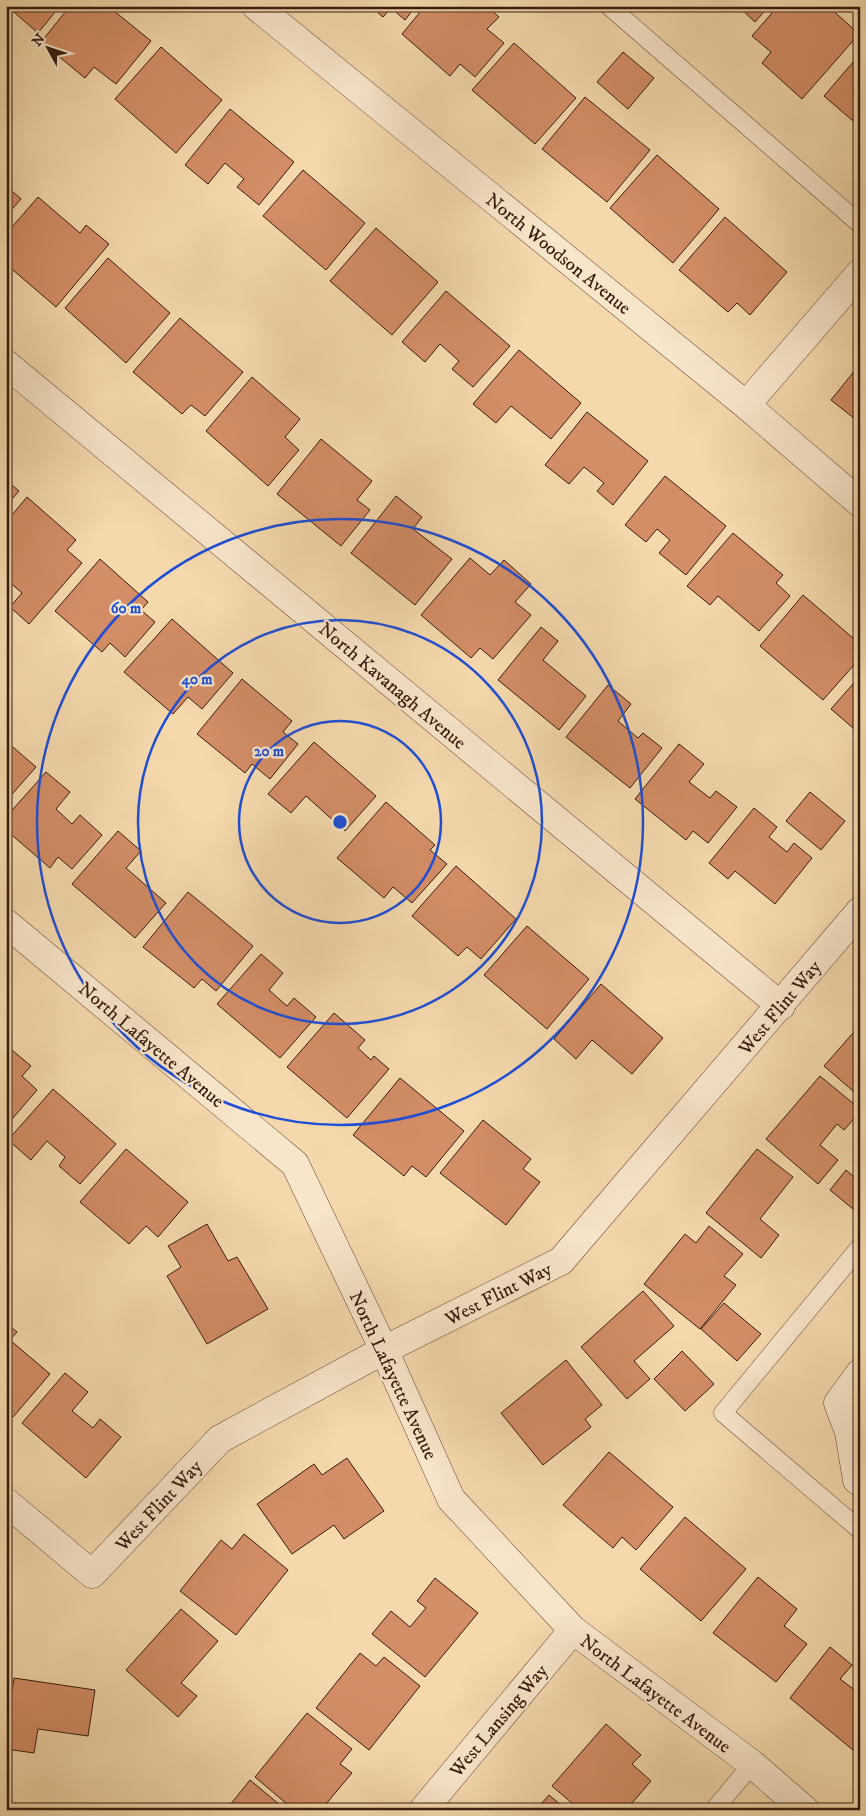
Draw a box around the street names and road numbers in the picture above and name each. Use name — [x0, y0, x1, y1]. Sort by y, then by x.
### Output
street label: North Woodson Avenue — [481, 188, 635, 320]
street label: North Kavanagh Avenue — [314, 618, 471, 755]
street label: West Flint Way — [733, 955, 827, 1061]
street label: North Lafayette Avenue — [73, 977, 229, 1113]
street label: West Flint Way — [441, 1257, 557, 1331]
street label: North Lafayette Avenue — [344, 1288, 442, 1464]
street label: West Flint Way — [110, 1455, 208, 1557]
street label: North Lafayette Avenue — [575, 1630, 735, 1759]
street label: West Lansing Way — [445, 1659, 554, 1783]

